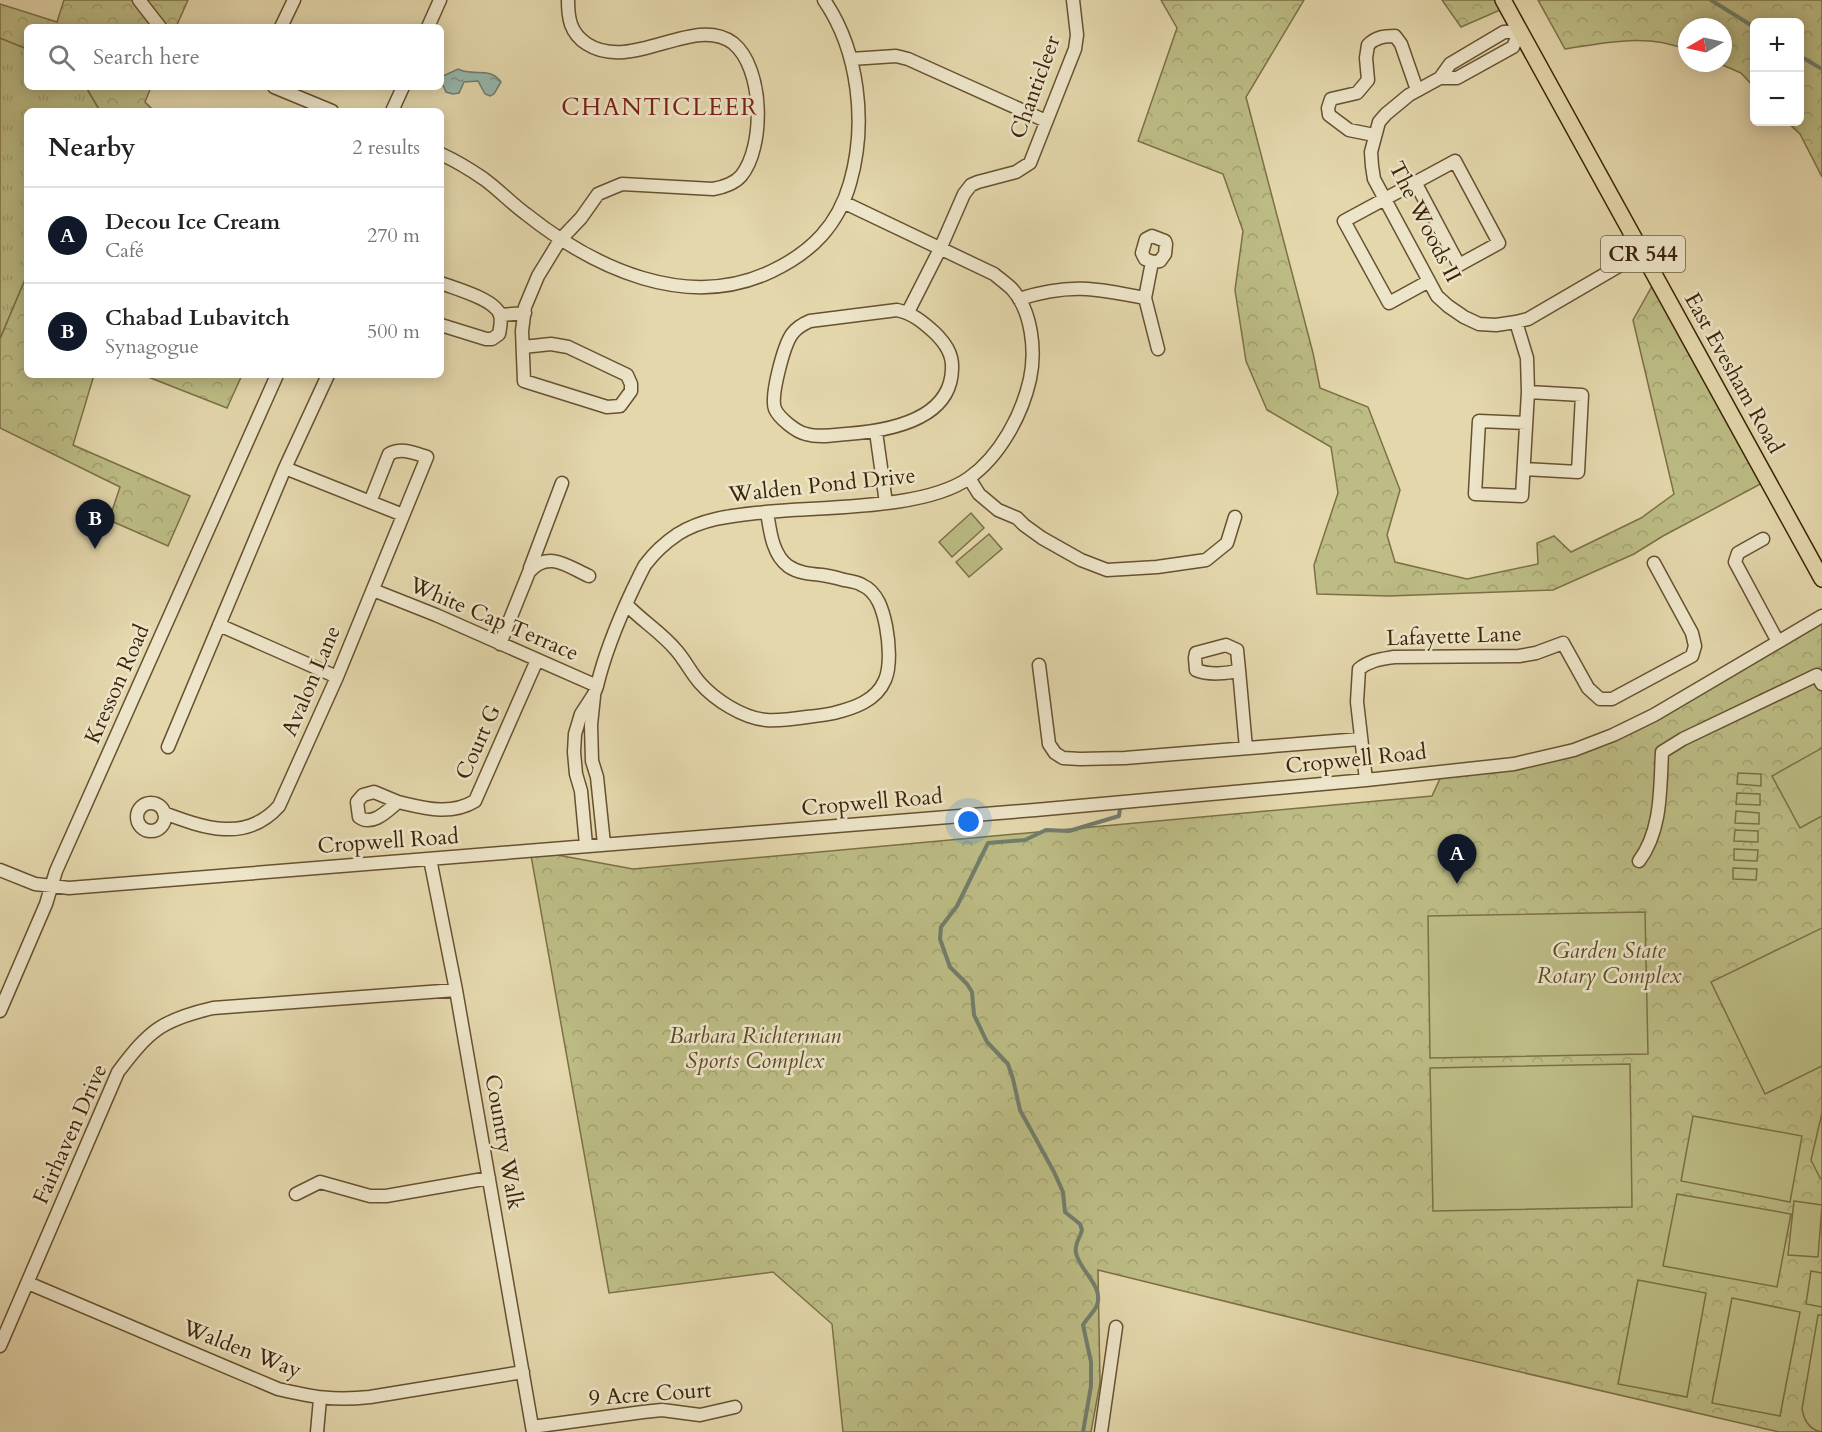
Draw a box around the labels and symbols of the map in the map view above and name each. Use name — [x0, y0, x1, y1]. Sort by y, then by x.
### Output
north arrow — [1678, 18, 1732, 72]
street label: Chanticleer — [1002, 30, 1068, 143]
district label: CHANTICLEER — [561, 91, 759, 124]
street label: The Woods II — [1382, 156, 1468, 288]
road number: CR 544 — [1601, 236, 1685, 272]
street label: East Evesham Road — [1677, 287, 1791, 459]
street label: Walden Pond Drive — [726, 460, 917, 510]
pin: B — [76, 500, 115, 549]
street label: White Cap Terrace — [404, 569, 583, 668]
street label: Kresson Road — [77, 619, 157, 748]
street label: Lafayette Lane — [1386, 619, 1522, 653]
street label: Avalon Lane — [274, 621, 348, 741]
street label: Court G — [448, 700, 508, 784]
street label: Cropwell Road — [1284, 737, 1428, 781]
street label: Cropwell Road — [800, 781, 944, 823]
your location — [954, 807, 983, 836]
street label: Cropwell Road — [316, 821, 460, 861]
pin: A — [1438, 834, 1476, 884]
park label: Garden State Rotary Complex — [1537, 936, 1681, 991]
park label: Barbara Richterman Sports Complex — [669, 1021, 841, 1076]
street label: Fairhaven Drive — [26, 1059, 114, 1209]
street label: Country Walk — [477, 1072, 531, 1212]
street label: Walden Way — [177, 1312, 306, 1386]
street label: 9 Acre Court — [588, 1375, 712, 1413]

